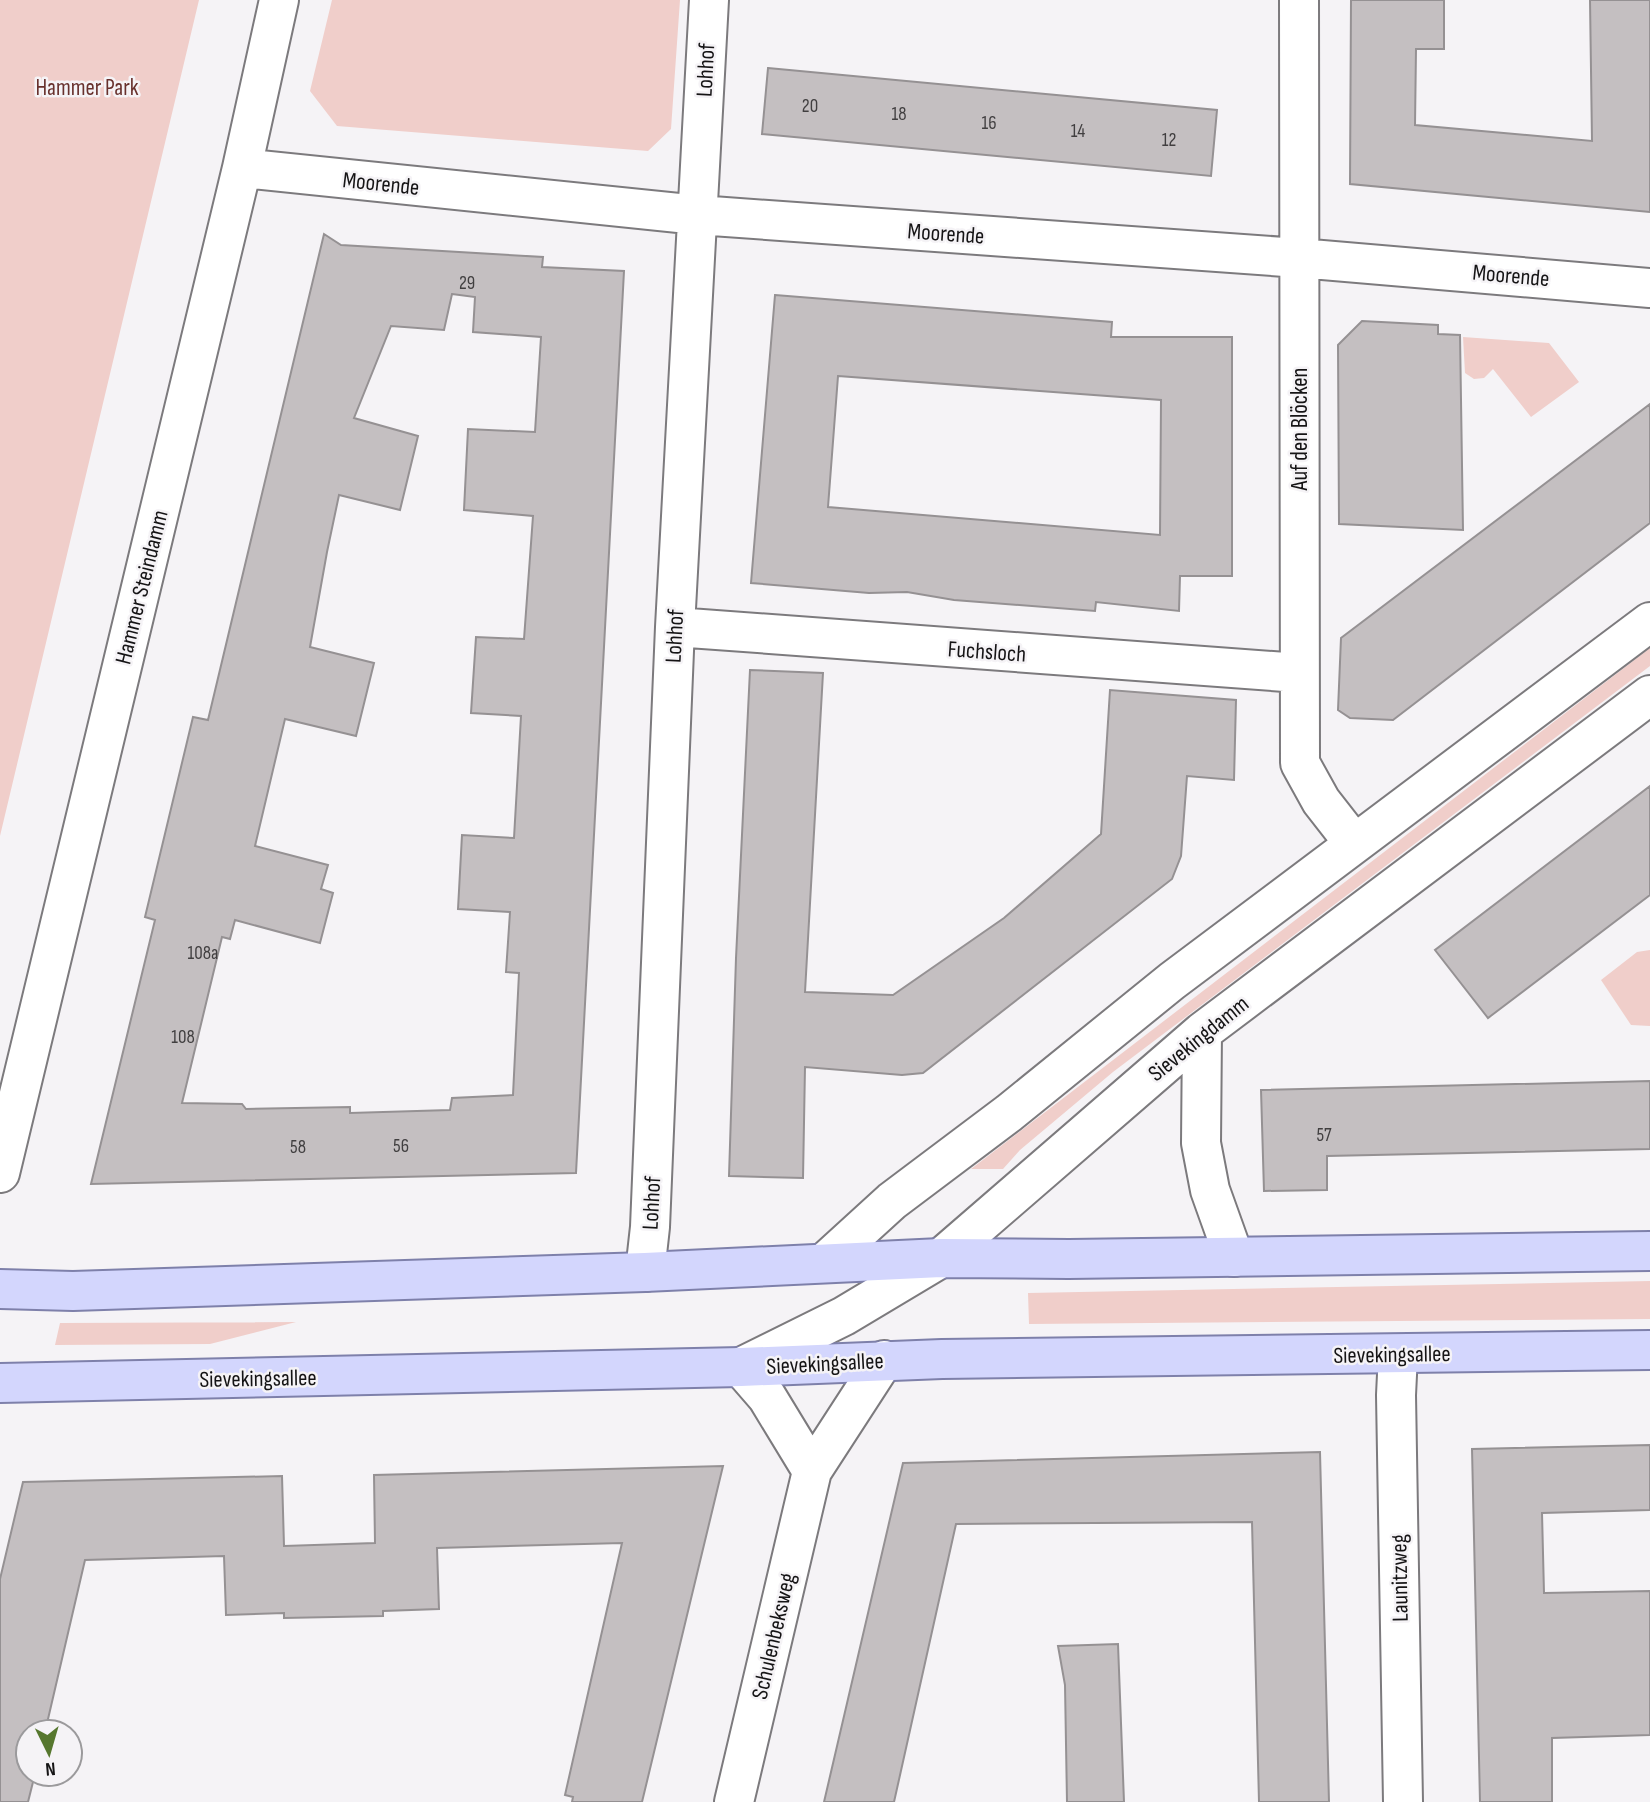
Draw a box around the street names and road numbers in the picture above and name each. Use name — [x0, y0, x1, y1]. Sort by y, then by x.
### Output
street label: Lohhof — [691, 42, 721, 98]
street label: Moorende — [341, 166, 421, 202]
street label: Moorende — [907, 217, 985, 251]
street label: Moorende — [1471, 259, 1550, 293]
street label: Auf den Blöcken — [1286, 368, 1314, 491]
street label: Hammer Steindamm — [109, 507, 175, 667]
street label: Lohhof — [660, 608, 690, 664]
street label: Fuchsloch — [947, 635, 1027, 669]
street label: Sievekingdamm — [1143, 990, 1255, 1088]
street label: Lohhof — [637, 1175, 667, 1231]
street label: Sievekingsallee — [1333, 1340, 1451, 1370]
street label: Sievekingsallee — [766, 1347, 884, 1381]
street label: Sievekingsallee — [199, 1364, 317, 1394]
street label: Launitzweg — [1385, 1534, 1415, 1622]
street label: Schulenbeksweg — [746, 1570, 802, 1702]

